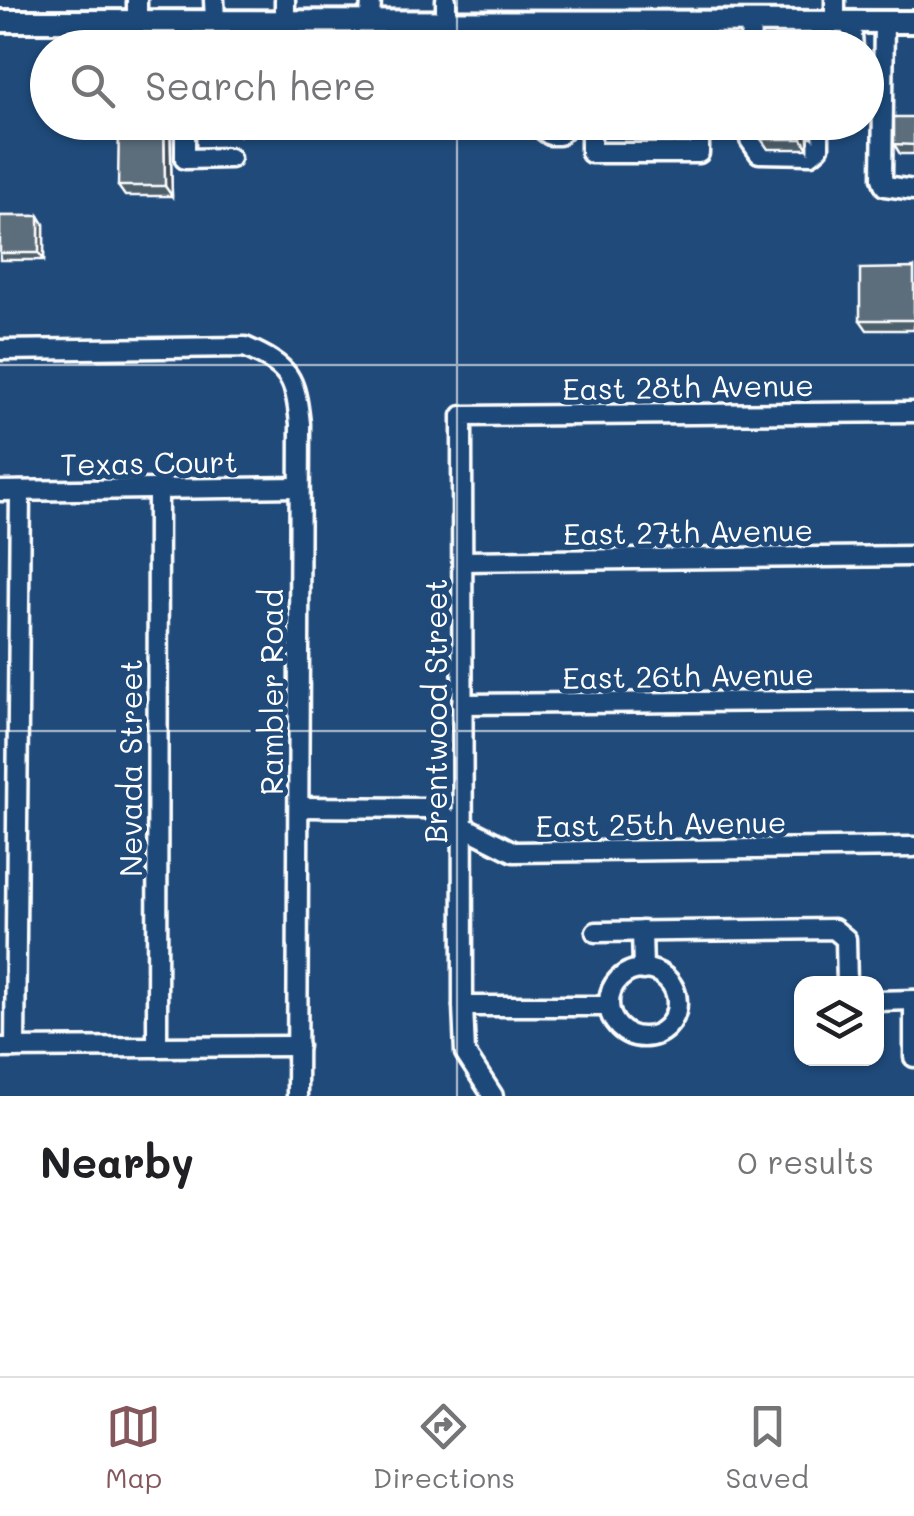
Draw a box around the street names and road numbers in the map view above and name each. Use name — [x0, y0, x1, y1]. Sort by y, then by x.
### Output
street label: East 28th Avenue — [562, 364, 814, 408]
street label: Texas Court — [60, 440, 238, 484]
street label: East 27th Avenue — [563, 509, 813, 553]
street label: Brentwood Street — [415, 578, 455, 844]
street label: Rambler Road — [251, 589, 291, 795]
street label: East 26th Avenue — [562, 653, 814, 697]
street label: Nevada Street — [110, 659, 150, 877]
street label: East 25th Avenue — [535, 801, 787, 845]

